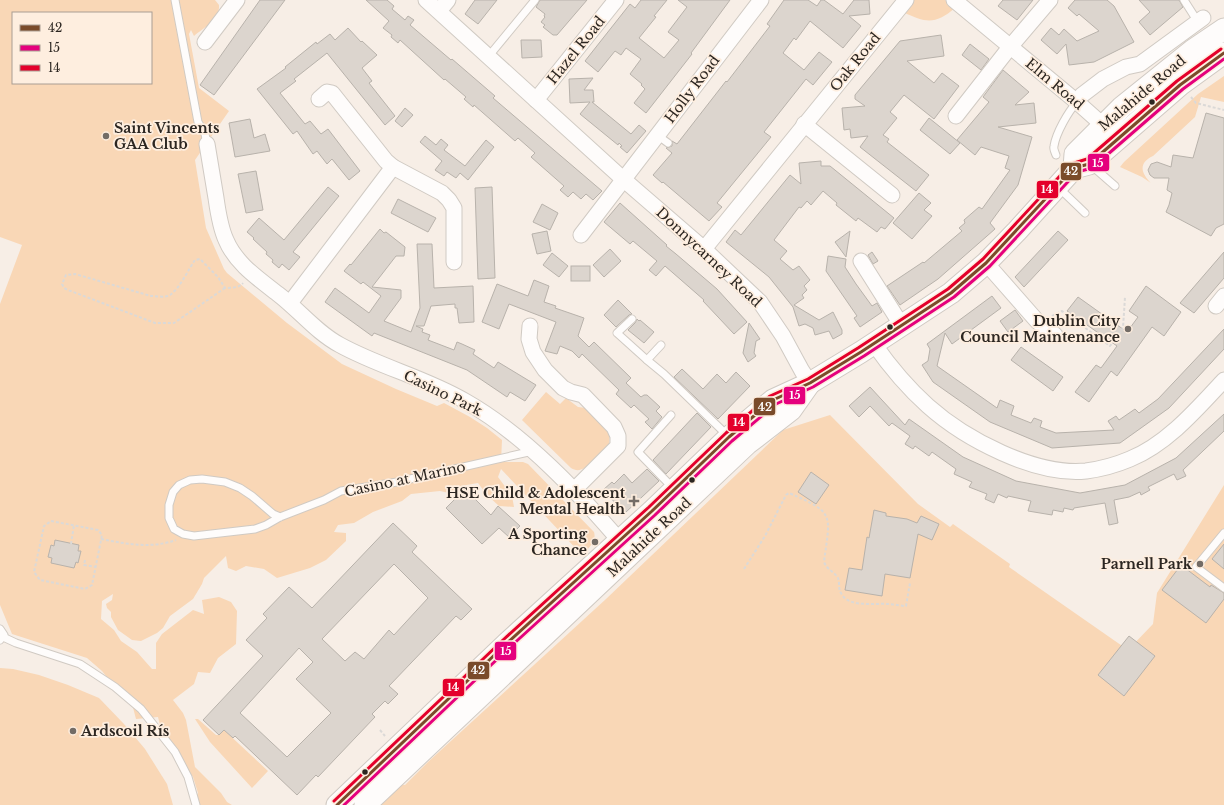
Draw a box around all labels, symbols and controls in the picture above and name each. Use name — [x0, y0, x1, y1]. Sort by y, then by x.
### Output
legend — [12, 12, 152, 84]
street label: Hazel Road — [543, 12, 609, 88]
text: 42 — [48, 20, 62, 35]
street label: Oak Road — [826, 28, 885, 95]
text: 15 — [48, 40, 60, 55]
street label: Holly Road — [661, 51, 724, 127]
street label: Malahide Road — [1095, 51, 1190, 135]
street label: Elm Road — [1022, 54, 1088, 114]
text: 14 — [48, 60, 60, 75]
unlabelled marker — [1147, 97, 1157, 107]
place label: Saint Vincents GAA Club — [114, 119, 220, 153]
marker: Saint Vincents GAA Club — [101, 131, 111, 141]
line badge: 15 — [1087, 153, 1110, 172]
text: 15 — [1092, 156, 1104, 170]
line badge: 42 — [1060, 162, 1082, 181]
text: 42 — [1064, 164, 1078, 178]
line badge: 14 — [1036, 180, 1059, 199]
text: 14 — [1041, 182, 1053, 196]
street label: Donnycarney Road — [652, 203, 766, 311]
place label: Dublin City Council Maintenance — [960, 312, 1121, 346]
unlabelled marker — [885, 322, 895, 332]
marker: Dublin City Council Maintenance — [1123, 324, 1133, 334]
street label: Casino Park — [401, 366, 486, 420]
line badge: 15 — [783, 386, 806, 405]
text: 15 — [789, 388, 801, 402]
line badge: 42 — [753, 397, 776, 416]
text: 42 — [758, 400, 772, 414]
line badge: 14 — [727, 413, 750, 432]
text: 14 — [733, 415, 745, 429]
street label: Casino at Marino — [343, 457, 467, 501]
unlabelled marker — [687, 475, 697, 485]
place label: HSE Child & Adolescent Mental Health — [446, 484, 626, 518]
street label: Malahide Road — [603, 493, 695, 581]
marker: HSE Child & Adolescent Mental Health — [628, 495, 640, 507]
place label: A Sporting Chance — [507, 525, 587, 559]
marker: A Sporting Chance — [590, 537, 600, 547]
place label: Parnell Park — [1101, 555, 1193, 573]
marker: Parnell Park — [1195, 559, 1205, 569]
line badge: 15 — [494, 641, 517, 661]
text: 15 — [500, 644, 512, 658]
line badge: 42 — [467, 661, 490, 680]
text: 42 — [471, 663, 485, 677]
line badge: 14 — [442, 678, 465, 697]
text: 14 — [447, 680, 459, 694]
place label: Ardscoil Rís — [80, 722, 170, 740]
marker: Ardscoil Rís — [68, 726, 78, 736]
unlabelled marker — [360, 767, 370, 777]

